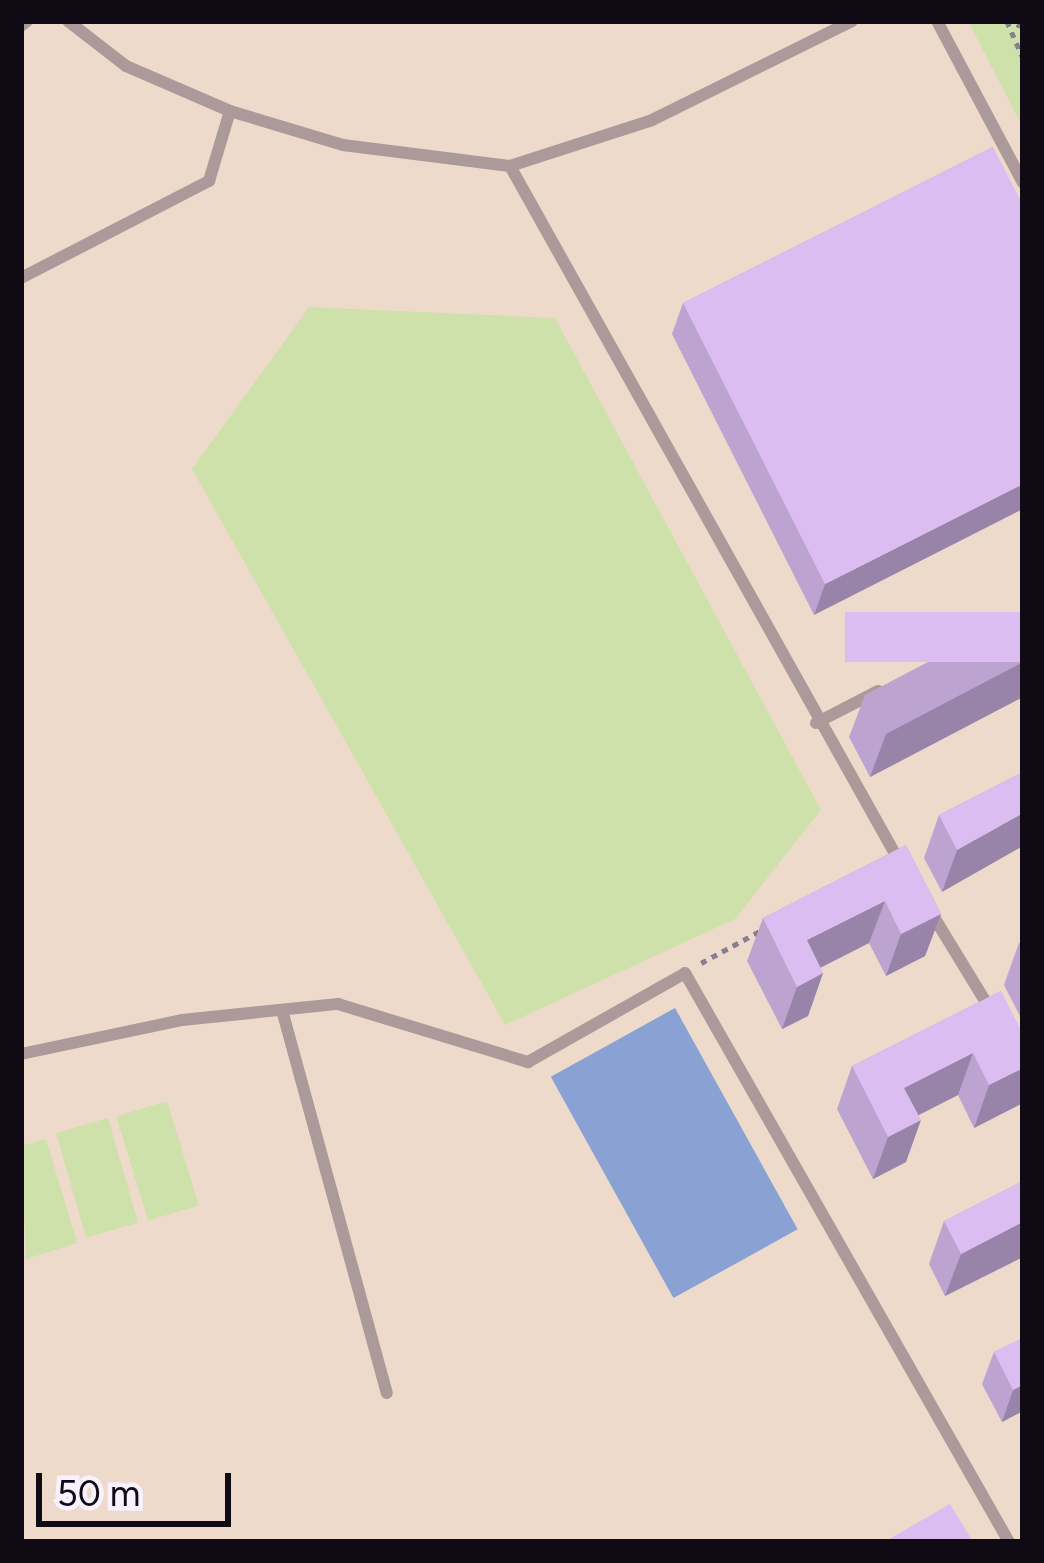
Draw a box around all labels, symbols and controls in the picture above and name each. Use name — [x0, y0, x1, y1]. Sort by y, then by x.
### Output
scale bar — [42, 1449, 237, 1523]
text: 50 m — [57, 1472, 140, 1515]

